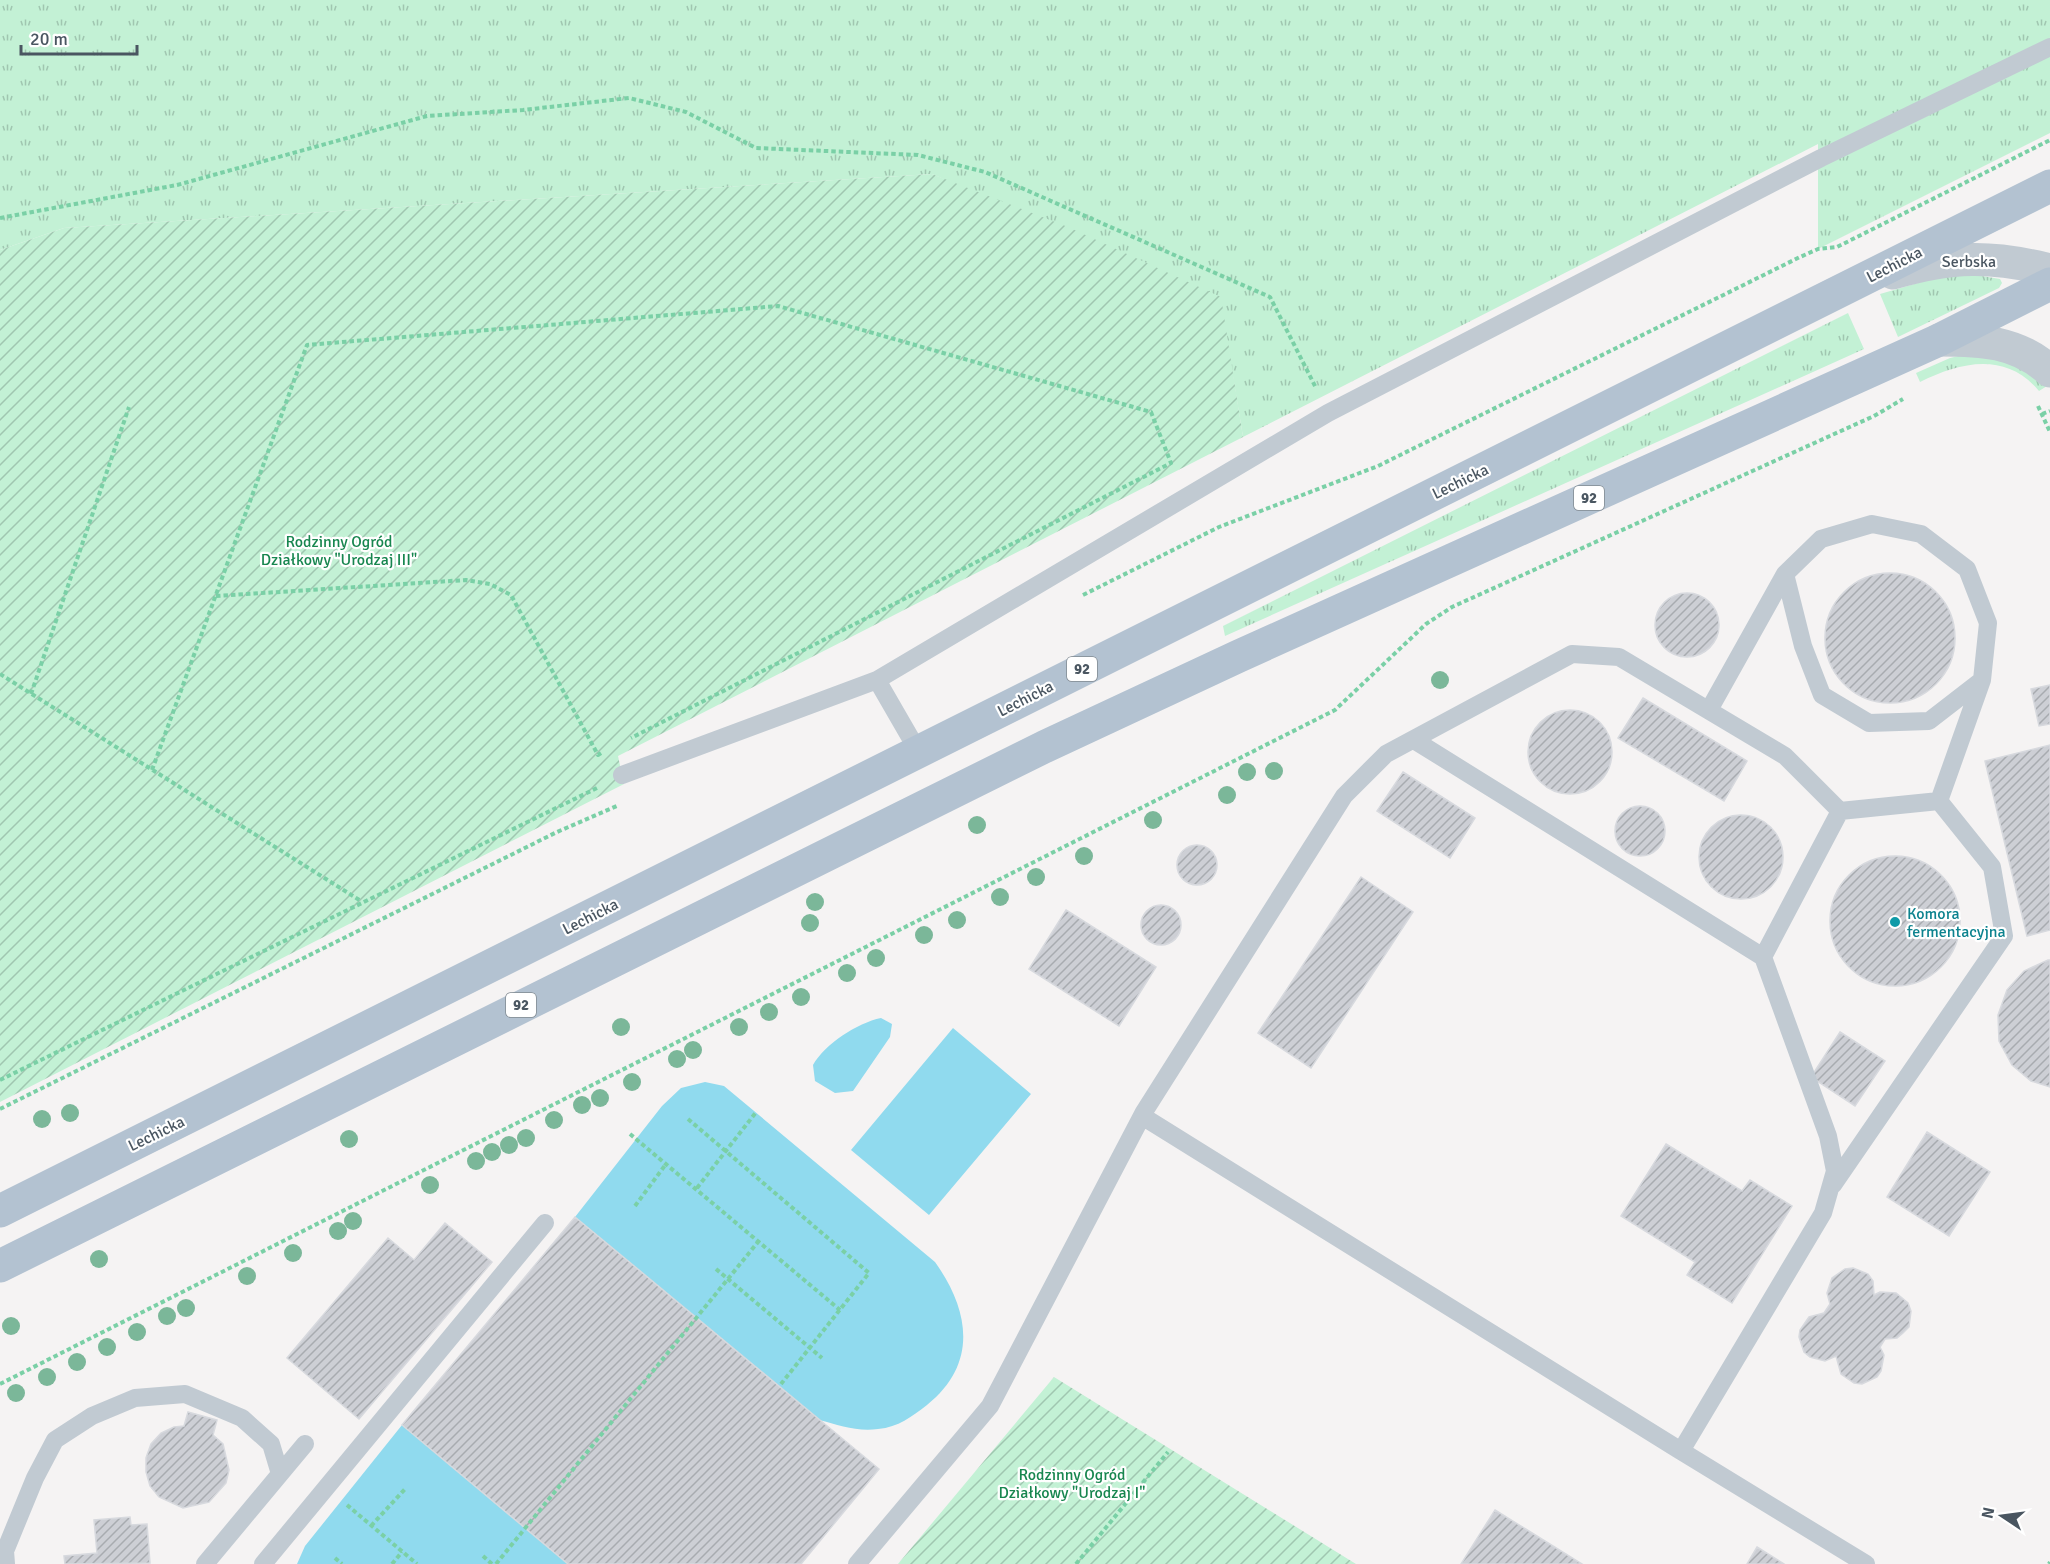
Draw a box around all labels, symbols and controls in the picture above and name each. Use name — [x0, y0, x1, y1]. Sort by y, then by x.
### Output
scale bar — [21, 18, 136, 56]
text: 20 m — [30, 28, 68, 50]
street label: Lechicka — [1863, 242, 1926, 287]
street label: Serbska — [1942, 252, 1996, 272]
street label: Lechicka — [1429, 460, 1492, 504]
road number: 92 — [1574, 486, 1604, 510]
park label: Rodzinny Ogród Działkowy "Urodzaj III" — [261, 532, 417, 570]
road number: 92 — [1067, 657, 1097, 681]
street label: Lechicka — [994, 676, 1057, 721]
street label: Lechicka — [559, 894, 622, 939]
place label: Komora fermentacyjna — [1907, 904, 2006, 942]
marker: Komora fermentacyjna — [1888, 915, 1902, 929]
road number: 92 — [506, 993, 536, 1017]
street label: Lechicka — [125, 1112, 188, 1156]
park label: Rodzinny Ogród Działkowy "Urodzaj I" — [999, 1465, 1145, 1503]
north arrow — [1972, 1486, 2032, 1546]
text: N — [1977, 1505, 1999, 1521]

